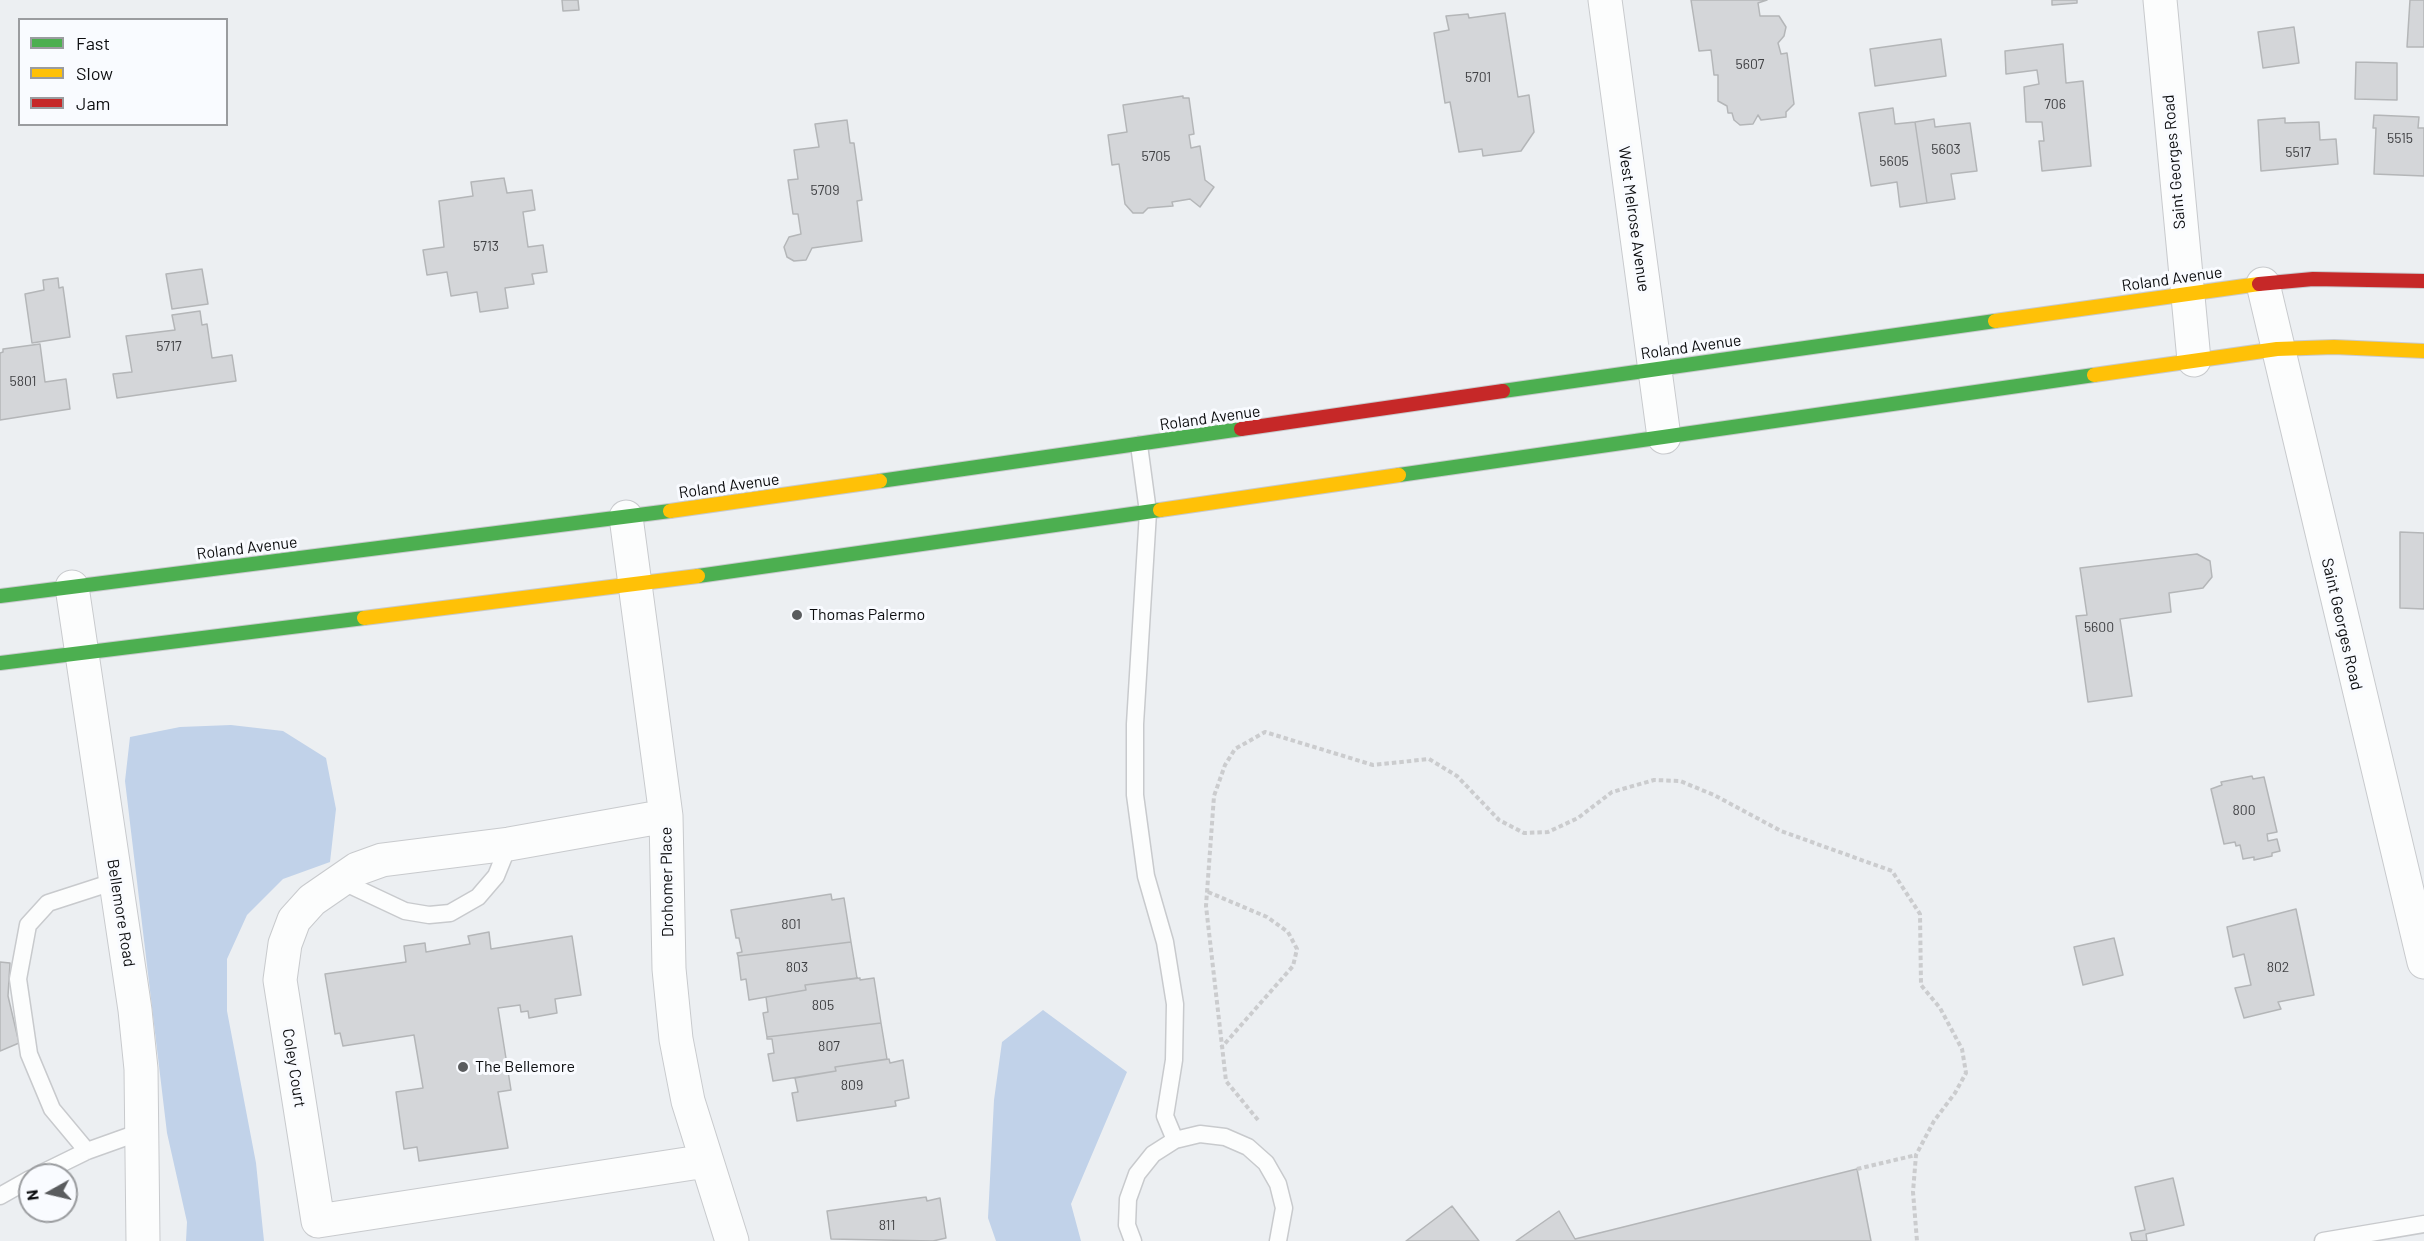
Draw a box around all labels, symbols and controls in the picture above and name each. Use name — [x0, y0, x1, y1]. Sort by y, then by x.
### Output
legend — [18, 18, 228, 126]
text: Fast — [76, 32, 110, 54]
house number: 5607 — [1736, 56, 1764, 72]
text: Slow — [76, 62, 113, 84]
house number: 5701 — [1465, 69, 1491, 85]
text: Jam — [76, 92, 110, 114]
street label: Saint Georges Road — [2159, 94, 2189, 230]
house number: 706 — [2044, 96, 2066, 112]
house number: 5515 — [2387, 130, 2413, 146]
house number: 5603 — [1931, 141, 1961, 157]
house number: 5517 — [2285, 144, 2311, 160]
street label: West Melrose Avenue — [1614, 145, 1654, 293]
house number: 5705 — [1142, 148, 1170, 164]
house number: 5605 — [1879, 153, 1909, 169]
house number: 5709 — [810, 182, 840, 198]
house number: 5713 — [473, 238, 499, 254]
street label: Roland Avenue — [2120, 262, 2224, 296]
street label: Roland Avenue — [1639, 330, 1743, 364]
house number: 5717 — [156, 338, 182, 354]
house number: 5801 — [10, 373, 36, 389]
street label: Roland Avenue — [1158, 401, 1262, 435]
street label: Roland Avenue — [677, 469, 781, 503]
street label: Roland Avenue — [195, 532, 299, 564]
street label: Saint Georges Road — [2317, 556, 2367, 692]
place label: Thomas Palermo — [809, 605, 925, 625]
marker: Thomas Palermo — [790, 608, 804, 622]
house number: 5600 — [2084, 619, 2114, 635]
house number: 800 — [2232, 802, 2256, 818]
street label: Drohomer Place — [656, 827, 678, 937]
street label: Bellemore Road — [103, 858, 139, 968]
house number: 801 — [781, 916, 801, 932]
house number: 803 — [786, 959, 808, 975]
house number: 802 — [2267, 959, 2289, 975]
house number: 805 — [812, 997, 834, 1013]
street label: Coley Court — [278, 1027, 310, 1109]
house number: 807 — [818, 1038, 840, 1054]
place label: The Bellemore — [475, 1057, 575, 1077]
marker: The Bellemore — [456, 1060, 470, 1074]
house number: 809 — [841, 1077, 863, 1093]
north arrow — [18, 1163, 78, 1223]
text: N — [22, 1189, 42, 1202]
house number: 811 — [879, 1217, 895, 1233]

